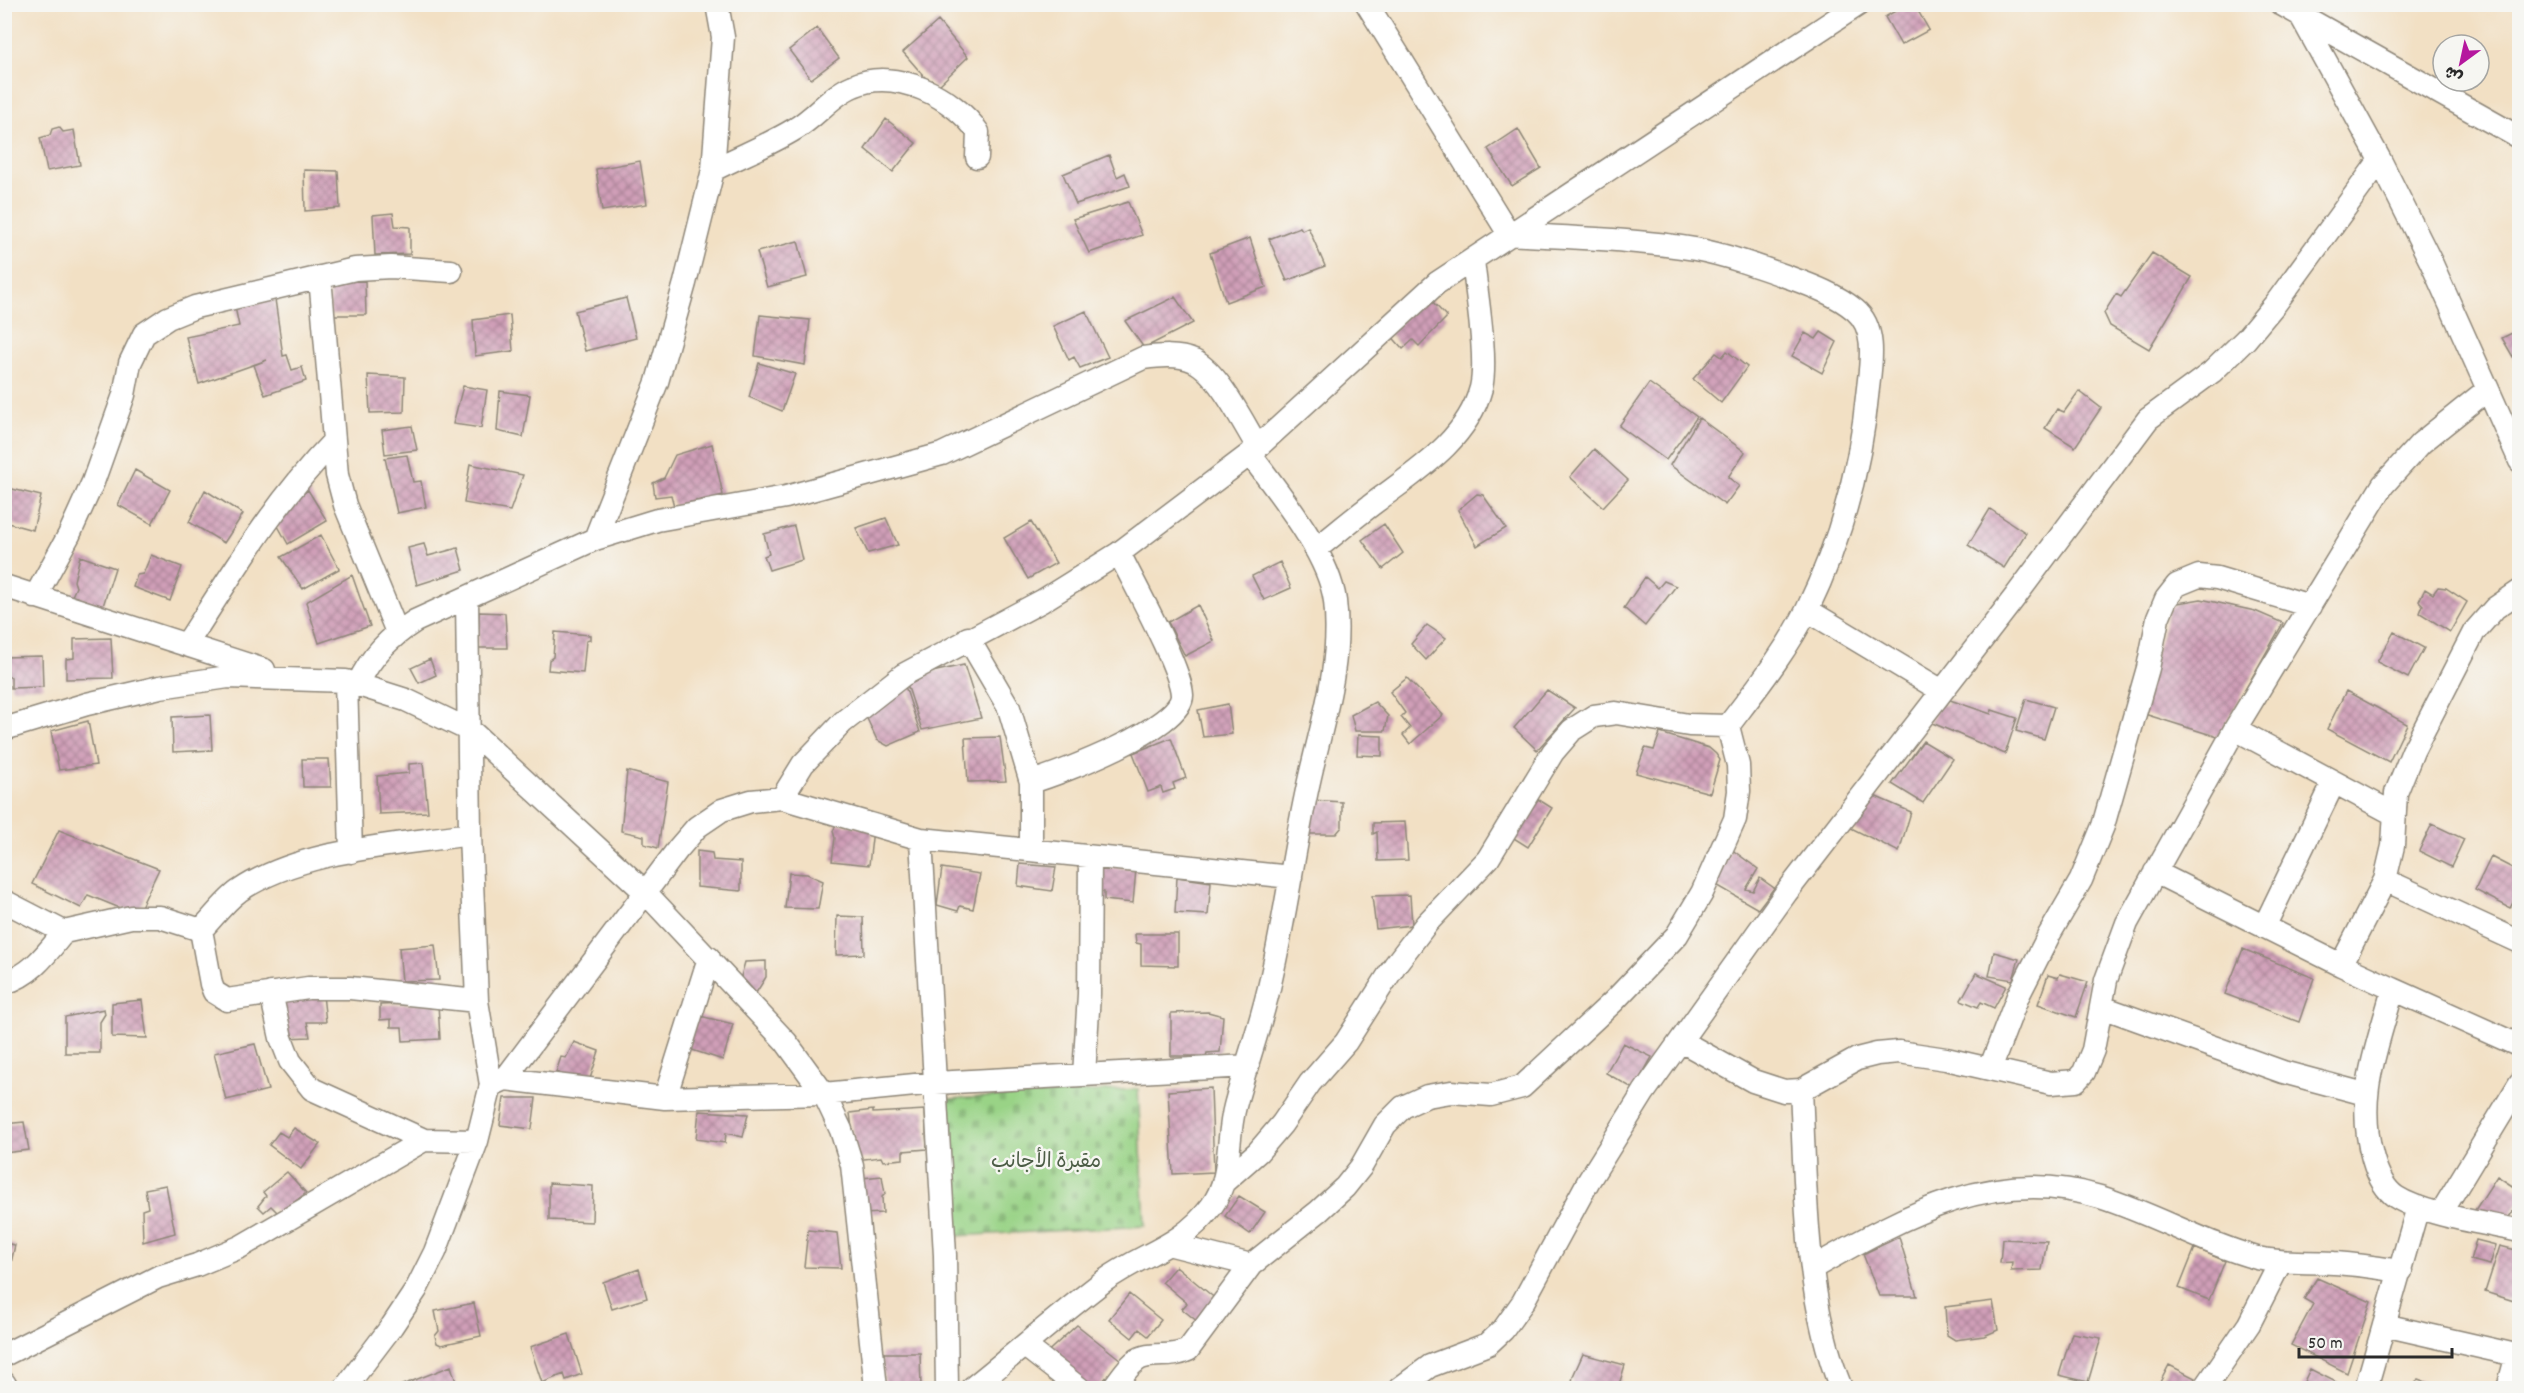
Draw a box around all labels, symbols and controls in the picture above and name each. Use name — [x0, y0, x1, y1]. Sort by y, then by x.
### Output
north arrow — [2431, 33, 2491, 93]
text: ش — [2441, 59, 2468, 88]
park label: مقبرة الأجانب — [991, 1147, 1101, 1177]
scale bar — [2299, 1321, 2452, 1359]
text: 50 m — [2308, 1332, 2343, 1357]

